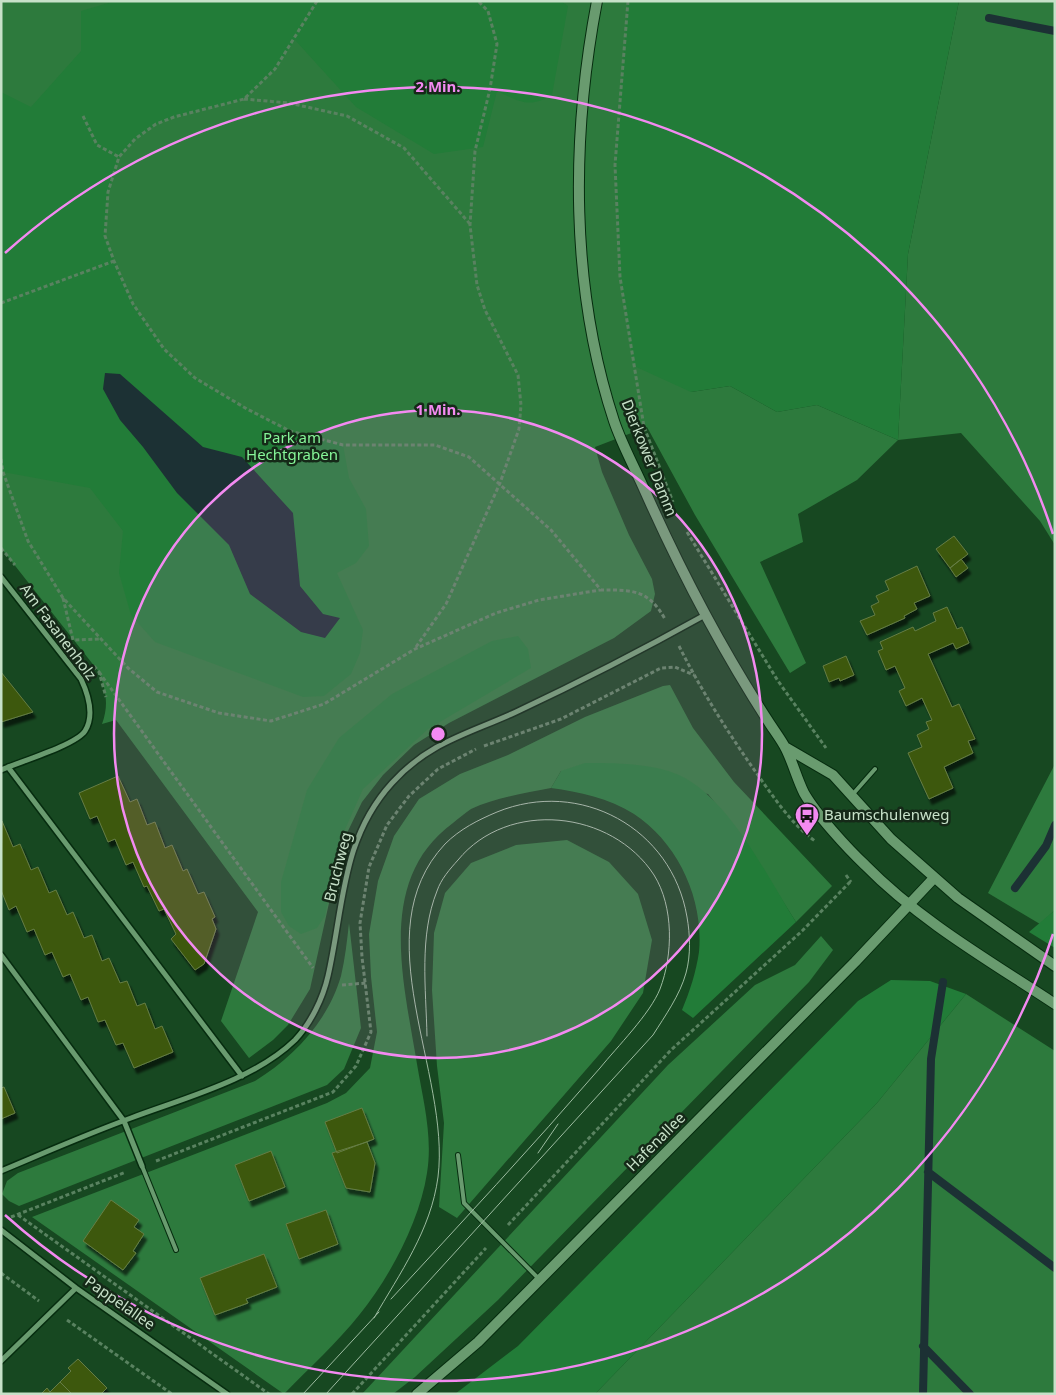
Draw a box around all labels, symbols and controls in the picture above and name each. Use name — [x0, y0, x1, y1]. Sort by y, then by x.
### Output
text: 2 Min. — [415, 76, 461, 96]
street label: Dierkower Damm — [617, 396, 682, 519]
text: 1 Min. — [415, 399, 461, 419]
park label: Park am Hechtgraben — [246, 427, 338, 464]
street label: Am Fasanenholz — [16, 579, 102, 684]
centre of rings — [429, 725, 447, 743]
bus stop icon: Baumschulenweg — [794, 802, 820, 836]
place label: Baumschulenweg — [824, 804, 949, 824]
street label: Bruchweg — [319, 830, 355, 904]
street label: Hafenallee — [622, 1108, 689, 1175]
street label: Pappelallee — [82, 1271, 160, 1334]

